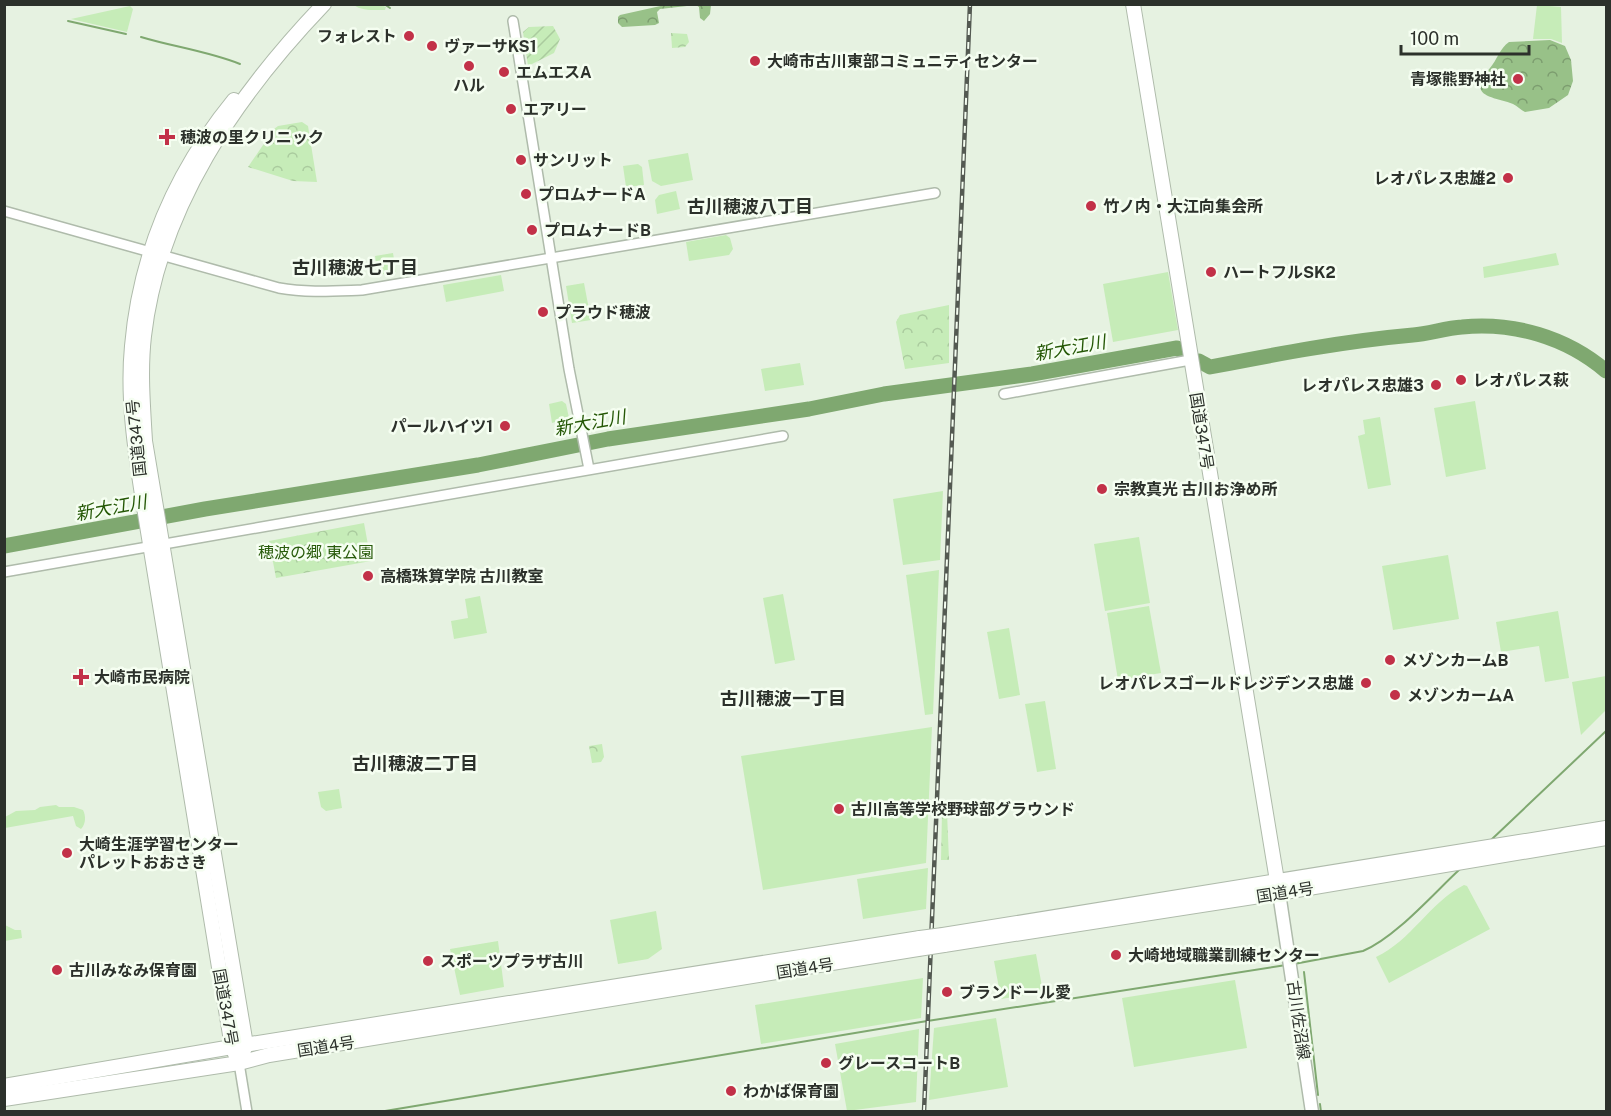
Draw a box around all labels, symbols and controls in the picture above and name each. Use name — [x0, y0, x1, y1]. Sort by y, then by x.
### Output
scale bar — [1401, 18, 1528, 56]
place label: フォレスト — [317, 27, 397, 46]
text: 100 m — [1410, 28, 1459, 49]
marker: フォレスト — [402, 29, 416, 43]
place label: ヴァーサKS1 — [444, 37, 537, 56]
marker: ヴァーサKS1 — [425, 39, 439, 53]
place label: 大崎市古川東部コミュニティセンター — [767, 52, 1038, 71]
marker: 大崎市古川東部コミュニティセンター — [748, 54, 762, 68]
marker: ハル — [462, 59, 476, 73]
place label: エムエスA — [516, 63, 592, 82]
marker: エムエスA — [497, 65, 511, 79]
place label: 青塚熊野神社 — [1410, 70, 1506, 89]
marker: 青塚熊野神社 — [1511, 72, 1525, 86]
place label: ハル — [453, 76, 485, 95]
place label: エアリー — [523, 100, 587, 119]
marker: エアリー — [504, 102, 518, 116]
marker: 穂波の里クリニック — [158, 128, 176, 146]
place label: 穂波の里クリニック — [180, 128, 324, 147]
place label: サンリット — [533, 151, 613, 170]
marker: サンリット — [514, 153, 528, 167]
place label: レオパレス忠雄2 — [1374, 169, 1496, 188]
marker: レオパレス忠雄2 — [1501, 171, 1515, 185]
place label: プロムナードA — [538, 185, 646, 204]
marker: プロムナードA — [519, 187, 533, 201]
district label: 古川穂波八丁目 — [687, 196, 813, 217]
place label: 竹ノ内・大江向集会所 — [1103, 197, 1263, 216]
marker: 竹ノ内・大江向集会所 — [1084, 199, 1098, 213]
place label: プロムナードB — [544, 221, 651, 240]
marker: プロムナードB — [525, 223, 539, 237]
district label: 古川穂波七丁目 — [292, 257, 418, 278]
place label: ハートフルSK2 — [1223, 263, 1336, 282]
marker: ハートフルSK2 — [1204, 265, 1218, 279]
place label: プラウド穂波 — [555, 303, 651, 322]
marker: プラウド穂波 — [536, 305, 550, 319]
water label: 新大江川 — [1033, 331, 1109, 364]
place label: レオパレス萩 — [1473, 371, 1569, 390]
marker: レオパレス萩 — [1454, 373, 1468, 387]
place label: レオパレス忠雄3 — [1301, 376, 1424, 395]
marker: レオパレス忠雄3 — [1429, 378, 1443, 392]
street label: 国道347号 — [1186, 391, 1217, 471]
street label: 国道347号 — [123, 398, 150, 478]
water label: 新大江川 — [553, 406, 629, 439]
place label: パールハイツ1 — [390, 417, 493, 436]
marker: パールハイツ1 — [498, 419, 512, 433]
place label: 宗教真光 古川お浄め所 — [1114, 480, 1278, 499]
marker: 宗教真光 古川お浄め所 — [1095, 482, 1109, 496]
water label: 新大江川 — [74, 491, 150, 524]
park label: 穂波の郷 東公園 — [258, 543, 374, 562]
place label: 高橋珠算学院 古川教室 — [380, 567, 544, 586]
marker: 高橋珠算学院 古川教室 — [361, 569, 375, 583]
place label: メゾンカームB — [1402, 651, 1509, 670]
marker: メゾンカームB — [1383, 653, 1397, 667]
marker: 大崎市民病院 — [72, 668, 90, 686]
place label: 大崎市民病院 — [94, 668, 190, 687]
place label: レオパレスゴールドレジデンス忠雄 — [1098, 674, 1354, 693]
marker: レオパレスゴールドレジデンス忠雄 — [1359, 676, 1373, 690]
place label: メゾンカームA — [1407, 686, 1515, 705]
district label: 古川穂波一丁目 — [720, 688, 846, 709]
marker: メゾンカームA — [1388, 688, 1402, 702]
district label: 古川穂波二丁目 — [352, 753, 478, 774]
place label: 古川高等学校野球部グラウンド — [851, 800, 1075, 819]
marker: 古川高等学校野球部グラウンド — [832, 802, 846, 816]
place label: 大崎生涯学習センター パレットおおさき — [79, 835, 239, 872]
marker: 大崎生涯学習センター パレットおおさき — [60, 846, 74, 860]
street label: 国道4号 — [1255, 879, 1315, 906]
place label: 大崎地域職業訓練センター — [1128, 946, 1320, 965]
marker: 大崎地域職業訓練センター — [1109, 948, 1123, 962]
place label: スポーツプラザ古川 — [440, 952, 584, 971]
marker: スポーツプラザ古川 — [421, 954, 435, 968]
street label: 国道4号 — [775, 955, 835, 982]
place label: 古川みなみ保育園 — [69, 961, 197, 980]
marker: 古川みなみ保育園 — [50, 963, 64, 977]
street label: 国道347号 — [209, 967, 242, 1047]
street label: 古川佐沼線 — [1284, 979, 1313, 1061]
place label: ブランドール愛 — [959, 983, 1071, 1002]
marker: ブランドール愛 — [940, 985, 954, 999]
street label: 国道4号 — [296, 1033, 356, 1060]
place label: グレースコートB — [838, 1054, 960, 1073]
marker: グレースコートB — [819, 1056, 833, 1070]
place label: わかば保育園 — [743, 1082, 839, 1101]
marker: わかば保育園 — [724, 1084, 738, 1098]

